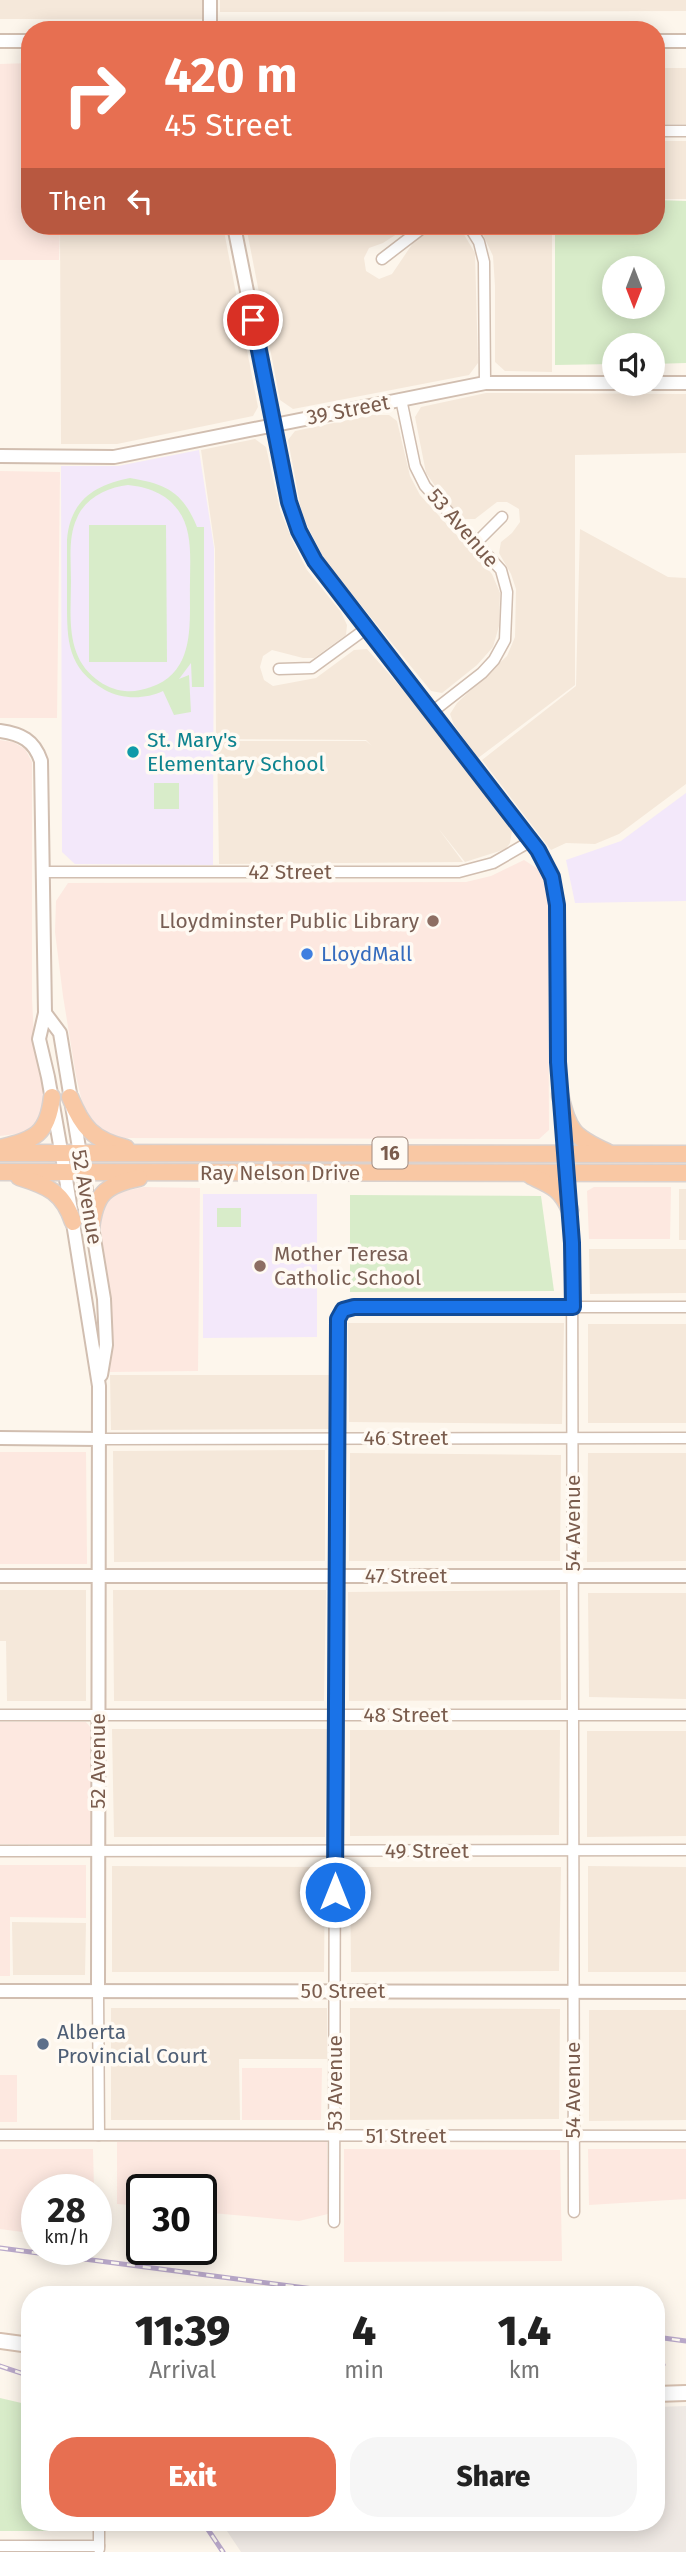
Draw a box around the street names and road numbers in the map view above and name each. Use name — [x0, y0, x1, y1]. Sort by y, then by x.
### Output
street label: 39 Street — [304, 389, 392, 431]
street label: 53 Avenue — [422, 483, 504, 573]
street label: 42 Street — [248, 859, 332, 885]
road number: 16 — [372, 1138, 408, 1168]
street label: 52 Avenue — [66, 1148, 108, 1246]
street label: Ray Nelson Drive — [200, 1160, 360, 1186]
street label: 46 Street — [364, 1425, 449, 1451]
street label: 54 Avenue — [560, 1475, 586, 1571]
street label: 47 Street — [365, 1563, 448, 1589]
street label: 48 Street — [363, 1702, 449, 1728]
street label: 52 Avenue — [85, 1713, 111, 1809]
street label: 49 Street — [385, 1838, 470, 1864]
street label: 50 Street — [301, 1978, 386, 2004]
street label: 53 Avenue — [322, 2035, 348, 2131]
street label: 54 Avenue — [560, 2042, 586, 2138]
street label: 51 Street — [365, 2123, 447, 2149]

